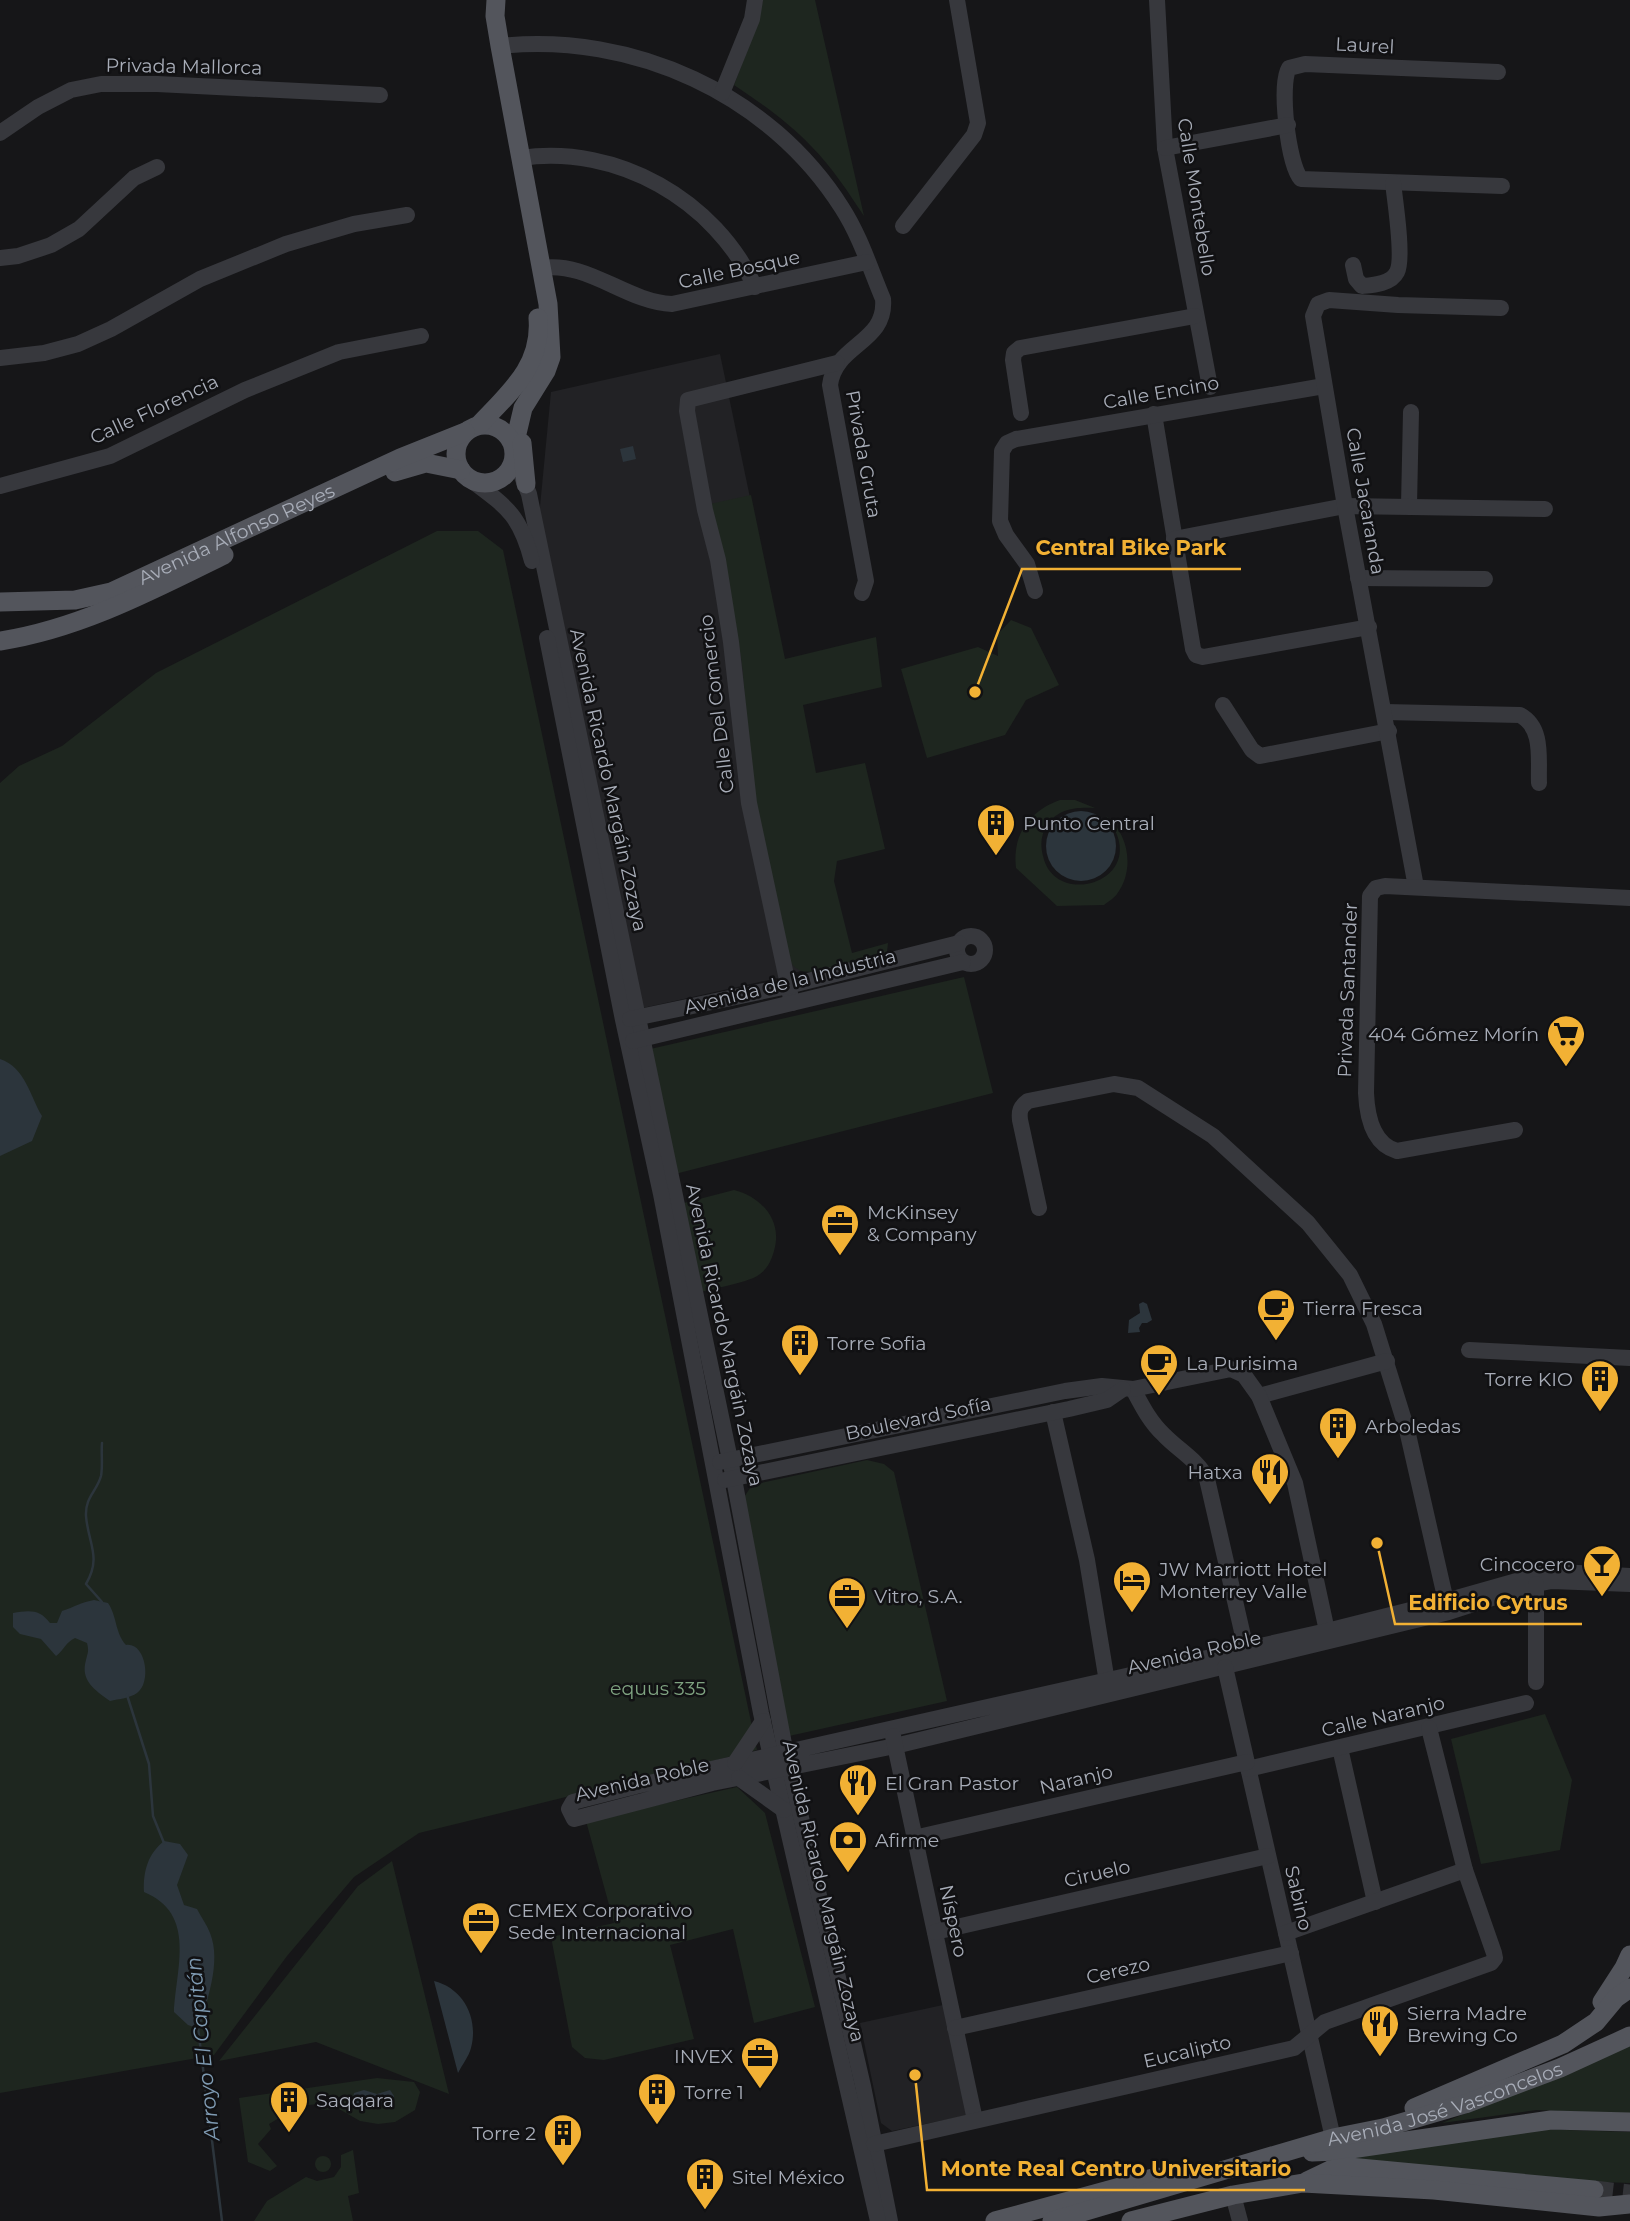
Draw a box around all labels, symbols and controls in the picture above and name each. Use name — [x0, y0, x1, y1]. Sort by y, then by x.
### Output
street label: Laurel — [1335, 32, 1395, 59]
street label: Privada Mallorca — [105, 54, 263, 79]
street label: Calle Montebello — [1173, 117, 1220, 278]
street label: Calle Bosque — [676, 245, 802, 294]
street label: Calle Florencia — [86, 370, 222, 449]
street label: Calle Encino — [1101, 371, 1221, 414]
street label: Privada Gruta — [841, 388, 886, 520]
street label: Calle Jacaranda — [1341, 426, 1390, 576]
street label: Avenida Alfonso Reyes — [135, 479, 338, 590]
callout: Central Bike Park — [1022, 527, 1241, 569]
text: Central Bike Park — [1036, 535, 1227, 560]
street label: Calle Del Comercio — [694, 613, 739, 795]
street label: Avenida Ricardo Margáin Zozaya — [565, 627, 652, 934]
building icon: Punto Central — [975, 802, 1017, 857]
place label: Punto Central — [1023, 812, 1155, 835]
street label: Privada Santander — [1333, 902, 1362, 1078]
street label: Avenida de la Industria — [682, 944, 898, 1019]
supermarket icon: 404 Gómez Morín — [1545, 1013, 1587, 1068]
place label: 404 Gómez Morín — [1368, 1023, 1539, 1046]
street label: Avenida Ricardo Margáin Zozaya — [681, 1182, 768, 1489]
place label: McKinsey & Company — [867, 1201, 977, 1246]
office icon: McKinsey & Company — [819, 1202, 861, 1257]
cafe icon: Tierra Fresca — [1255, 1287, 1297, 1342]
place label: Tierra Fresca — [1303, 1297, 1423, 1320]
building icon: Torre Sofia — [779, 1322, 821, 1377]
place label: Torre Sofia — [827, 1332, 926, 1355]
cafe icon: La Purisima — [1138, 1342, 1180, 1397]
place label: La Purisima — [1186, 1352, 1298, 1375]
building icon: Torre KIO — [1579, 1358, 1621, 1413]
place label: Torre KIO — [1485, 1368, 1573, 1391]
street label: Boulevard Sofía — [843, 1392, 993, 1445]
building icon: Arboledas — [1317, 1405, 1359, 1460]
place label: Arboledas — [1365, 1415, 1461, 1438]
restaurant icon: Hatxa — [1249, 1451, 1291, 1506]
place label: Hatxa — [1187, 1461, 1243, 1484]
bar icon: Cincocero — [1581, 1543, 1623, 1598]
place label: Cincocero — [1480, 1553, 1575, 1576]
place label: JW Marriott Hotel Monterrey Valle — [1158, 1558, 1327, 1603]
hotel icon: JW Marriott Hotel Monterrey Valle — [1111, 1559, 1153, 1614]
office icon: Vitro, S.A. — [826, 1575, 868, 1630]
callout: Edificio Cytrus — [1395, 1582, 1582, 1624]
place label: Vitro, S.A. — [874, 1585, 963, 1608]
text: Edificio Cytrus — [1408, 1590, 1568, 1615]
street label: Avenida Roble — [1125, 1626, 1263, 1679]
park label: equus 335 — [610, 1677, 706, 1700]
street label: Calle Naranjo — [1319, 1691, 1447, 1742]
street label: Avenida Ricardo Margáin Zozaya — [778, 1738, 869, 2044]
street label: Avenida Roble — [573, 1753, 711, 1806]
street label: Naranjo — [1037, 1760, 1115, 1799]
restaurant icon: El Gran Pastor — [837, 1762, 879, 1817]
place label: El Gran Pastor — [885, 1772, 1019, 1795]
bank icon: Afirme — [827, 1819, 869, 1874]
place label: Afirme — [875, 1829, 939, 1852]
street label: Ciruelo — [1062, 1855, 1133, 1892]
street label: Sabino — [1280, 1864, 1317, 1933]
street label: Níspero — [935, 1883, 972, 1960]
place label: CEMEX Corporativo Sede Internacional — [508, 1899, 692, 1944]
office icon: CEMEX Corporativo Sede Internacional — [460, 1900, 502, 1955]
street label: Cerezo — [1084, 1952, 1152, 1989]
water label: Arroyo El Capitán — [180, 1956, 225, 2144]
place label: Sierra Madre Brewing Co — [1407, 2002, 1527, 2047]
restaurant icon: Sierra Madre Brewing Co — [1359, 2003, 1401, 2058]
street label: Eucalipto — [1141, 2030, 1233, 2073]
office icon: INVEX — [739, 2035, 781, 2090]
place label: INVEX — [674, 2045, 734, 2068]
street label: Avenida José Vasconcelos — [1325, 2057, 1566, 2151]
building icon: Torre 1 — [636, 2071, 678, 2126]
building icon: Saqqara — [268, 2079, 310, 2134]
place label: Torre 1 — [684, 2081, 744, 2104]
place label: Saqqara — [316, 2089, 394, 2112]
building icon: Torre 2 — [542, 2112, 584, 2167]
place label: Torre 2 — [472, 2122, 536, 2145]
callout: Monte Real Centro Universitario — [927, 2148, 1305, 2190]
building icon: Sitel México — [684, 2156, 726, 2211]
text: Monte Real Centro Universitario — [941, 2156, 1291, 2181]
place label: Sitel México — [732, 2166, 845, 2189]

